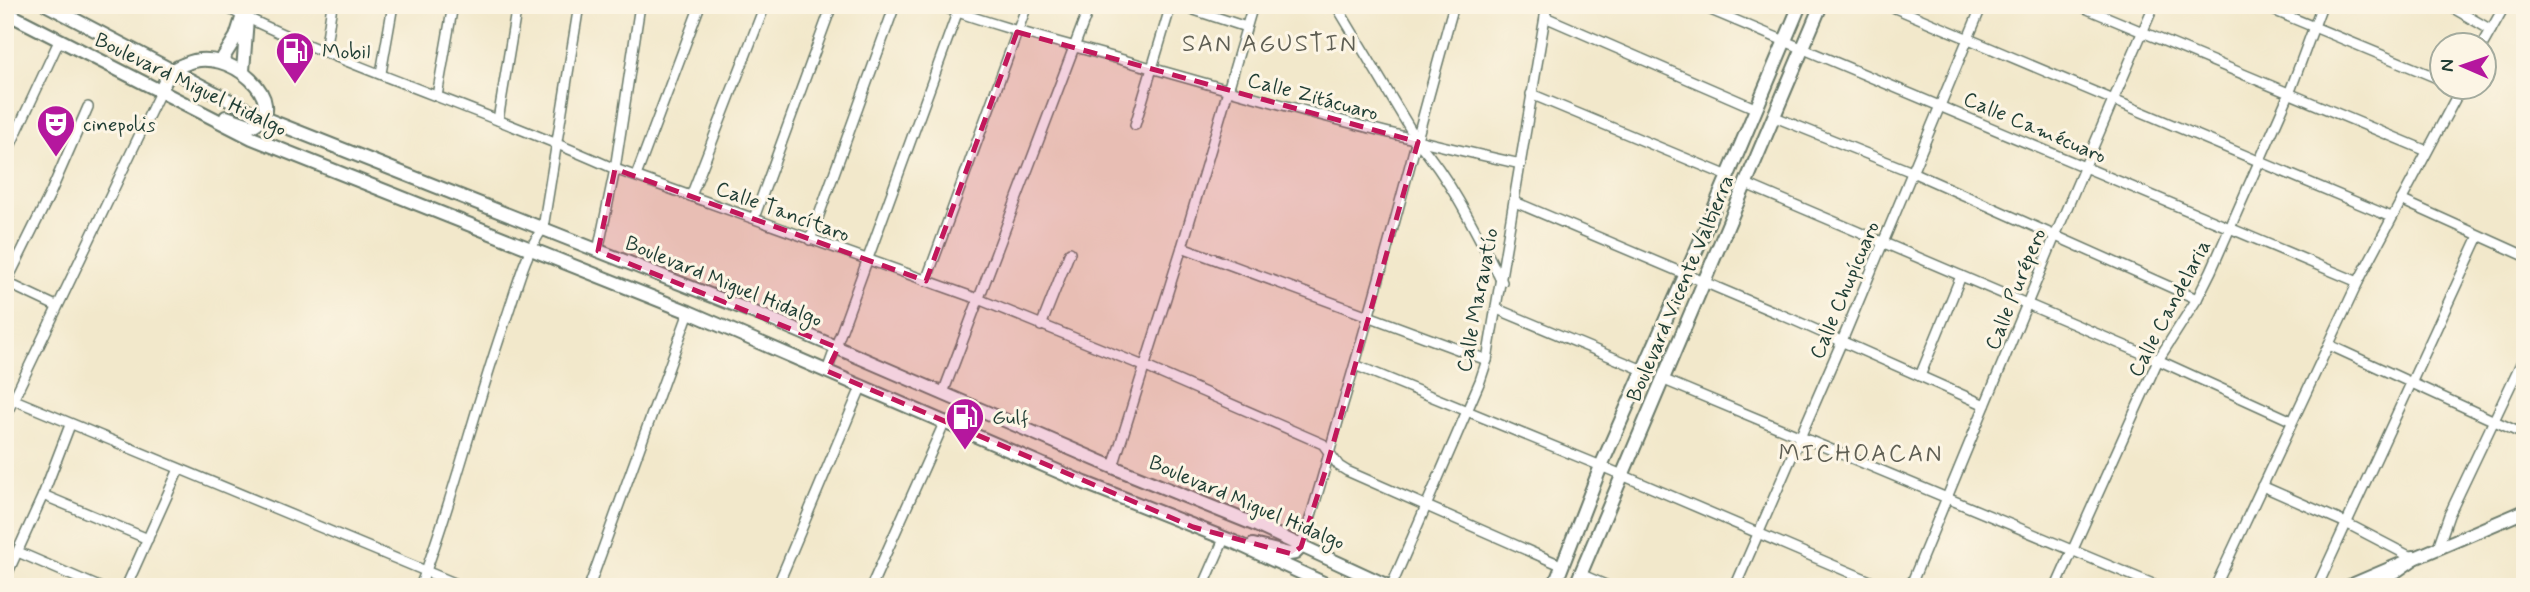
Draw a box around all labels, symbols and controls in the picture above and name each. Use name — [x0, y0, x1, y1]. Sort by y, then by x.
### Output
street label: Boulevard Miguel Hidalgo — [89, 26, 291, 145]
district label: SAN AGUSTIN — [1182, 29, 1358, 60]
fuel station icon: Mobil — [274, 30, 316, 85]
north arrow — [2428, 32, 2498, 102]
place label: Mobil — [322, 38, 370, 66]
text: N — [2435, 59, 2460, 72]
street label: Calle Zitácuaro — [1244, 66, 1381, 128]
street label: Calle Camécuaro — [1959, 85, 2110, 171]
theatre icon: cinepolis — [35, 103, 77, 158]
place label: cinepolis — [83, 111, 156, 139]
street label: Boulevard Vicente Valtierra — [1620, 171, 1741, 406]
street label: Calle Tancítaro — [712, 175, 854, 249]
street label: Calle Chupícuaro — [1803, 217, 1887, 364]
street label: Calle Purépero — [1979, 224, 2053, 354]
street label: Calle Maravatío — [1450, 226, 1506, 375]
street label: Boulevard Miguel Hidalgo — [620, 230, 826, 335]
street label: Calle Candelaria — [2122, 235, 2218, 382]
fuel station icon: Gulf — [944, 396, 986, 451]
place label: Gulf — [992, 404, 1029, 432]
district label: MICHOACAN — [1778, 439, 1944, 470]
street label: Boulevard Miguel Hidalgo — [1144, 449, 1349, 558]

